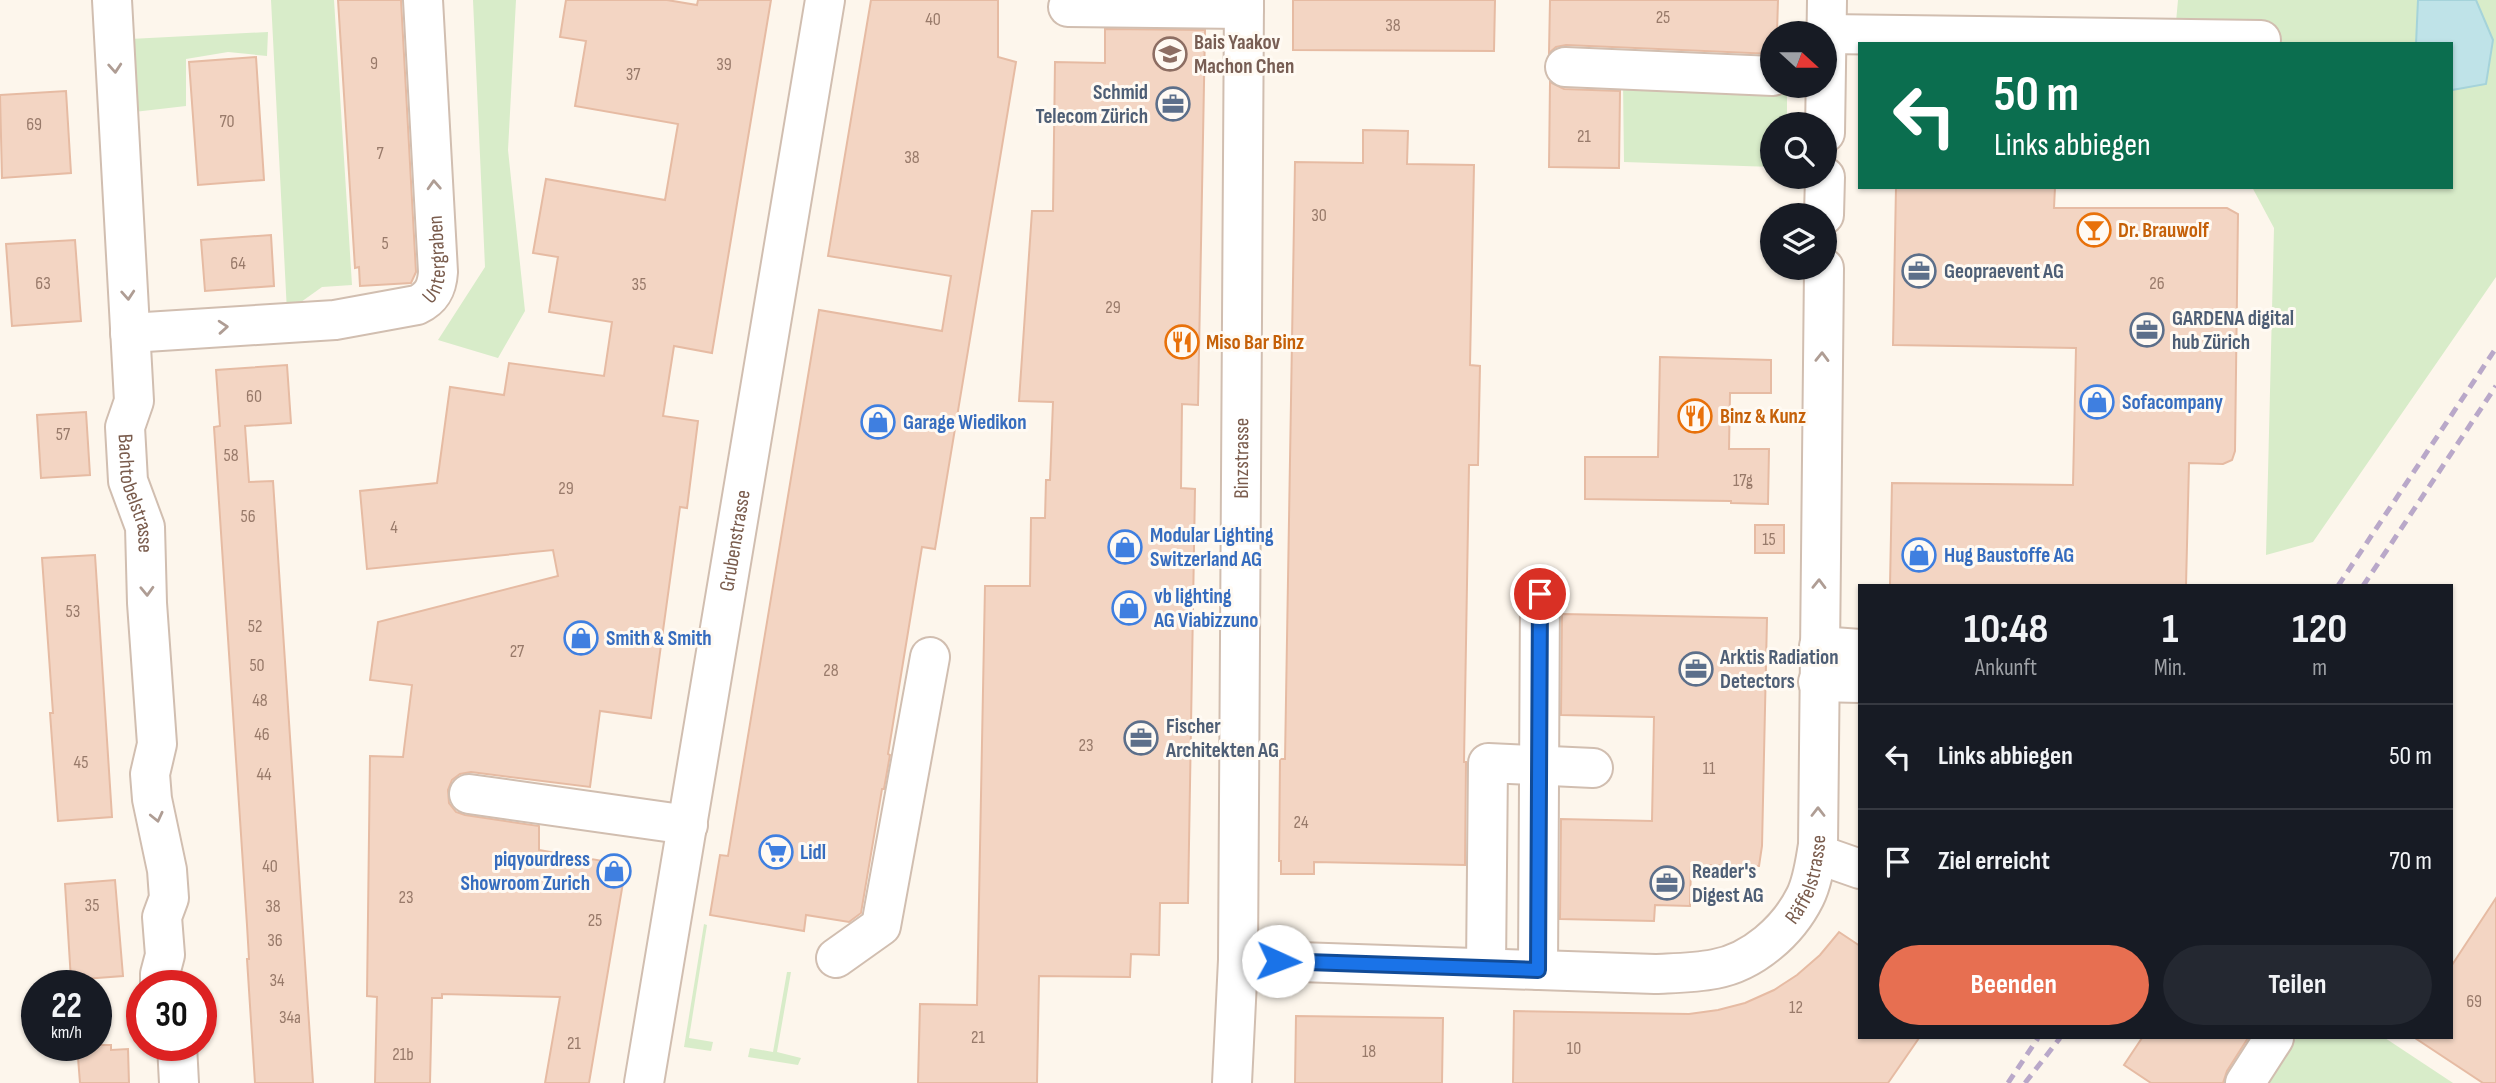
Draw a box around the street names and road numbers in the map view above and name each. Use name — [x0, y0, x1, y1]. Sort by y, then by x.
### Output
street label: Untergraben — [417, 215, 451, 308]
street label: Binzstrasse — [1228, 418, 1254, 499]
street label: Bachtobelstrasse — [113, 433, 158, 553]
street label: Grubenstrasse — [714, 488, 755, 593]
street label: Räffelstrasse — [1779, 835, 1831, 929]

